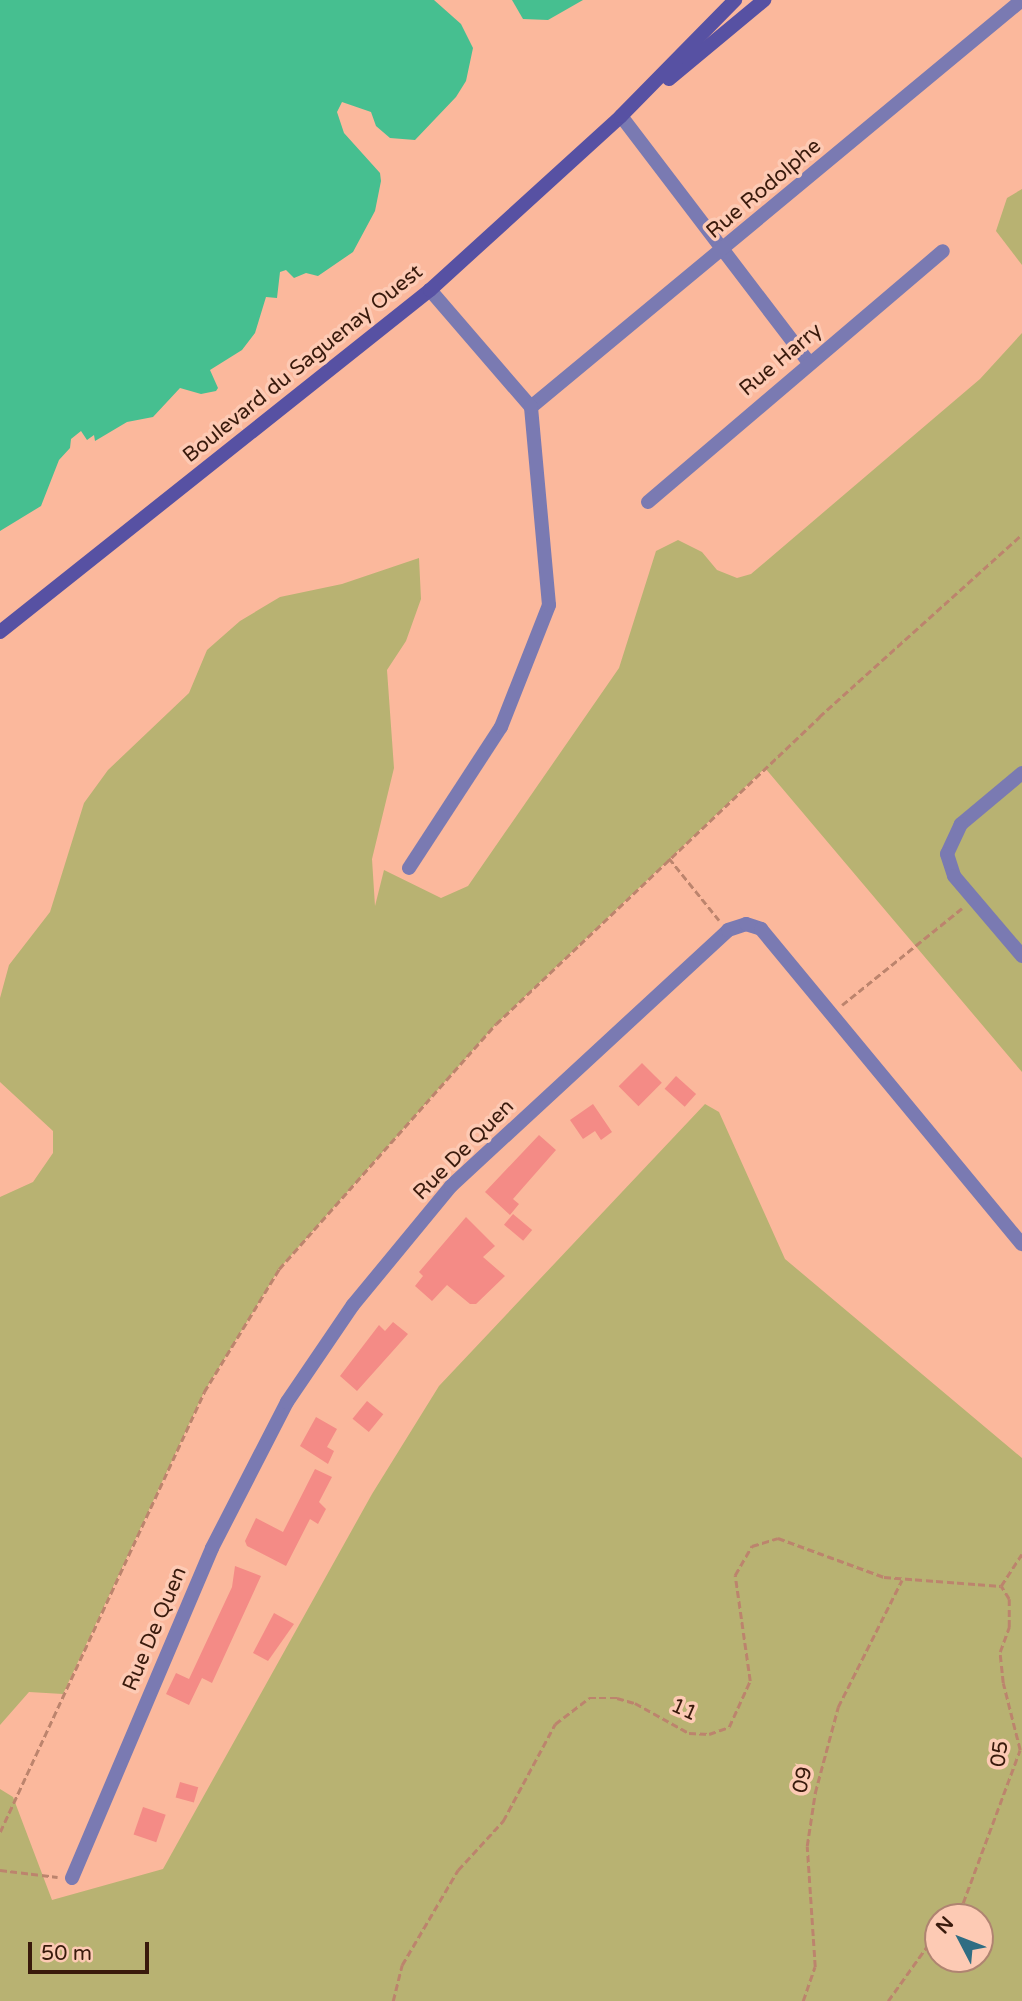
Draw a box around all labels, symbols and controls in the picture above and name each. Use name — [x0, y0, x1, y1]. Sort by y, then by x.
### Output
street label: Rue Rodolphe — [702, 134, 826, 244]
street label: Boulevard du Saguenay Ouest — [178, 259, 428, 469]
street label: Rue Harry — [735, 318, 827, 402]
street label: Rue De Quen — [408, 1094, 520, 1206]
street label: Rue De Quen — [118, 1563, 192, 1695]
street label: 11 — [667, 1693, 701, 1727]
street label: 05 — [986, 1739, 1014, 1769]
street label: 09 — [788, 1764, 818, 1796]
north arrow — [924, 1903, 994, 1973]
text: N — [932, 1912, 958, 1938]
scale bar — [32, 1927, 152, 1971]
text: 50 m — [41, 1941, 92, 1966]

